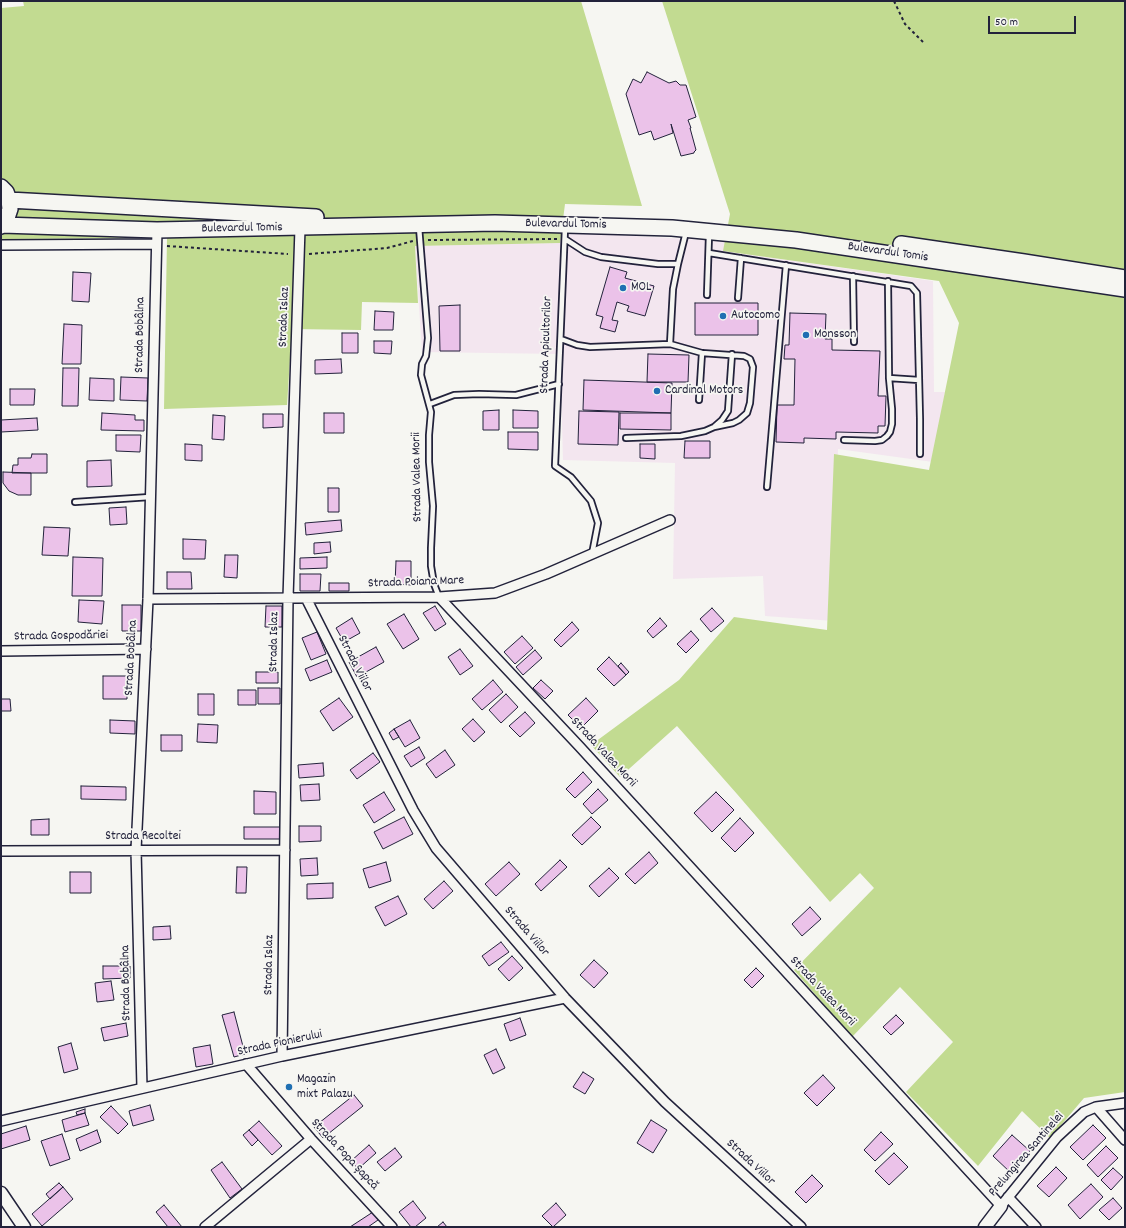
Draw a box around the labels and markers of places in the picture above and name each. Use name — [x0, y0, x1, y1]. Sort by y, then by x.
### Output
place label: MOL — [631, 280, 651, 296]
marker: MOL — [618, 283, 628, 293]
place label: Autocomo — [731, 308, 780, 324]
marker: Autocomo — [718, 311, 728, 321]
place label: Monsson — [814, 327, 856, 343]
marker: Monsson — [801, 330, 811, 340]
place label: Cardinal Motors — [665, 383, 743, 399]
marker: Cardinal Motors — [652, 386, 662, 396]
place label: Magazin mixt Palazu — [297, 1072, 353, 1103]
marker: Magazin mixt Palazu — [284, 1082, 294, 1092]

